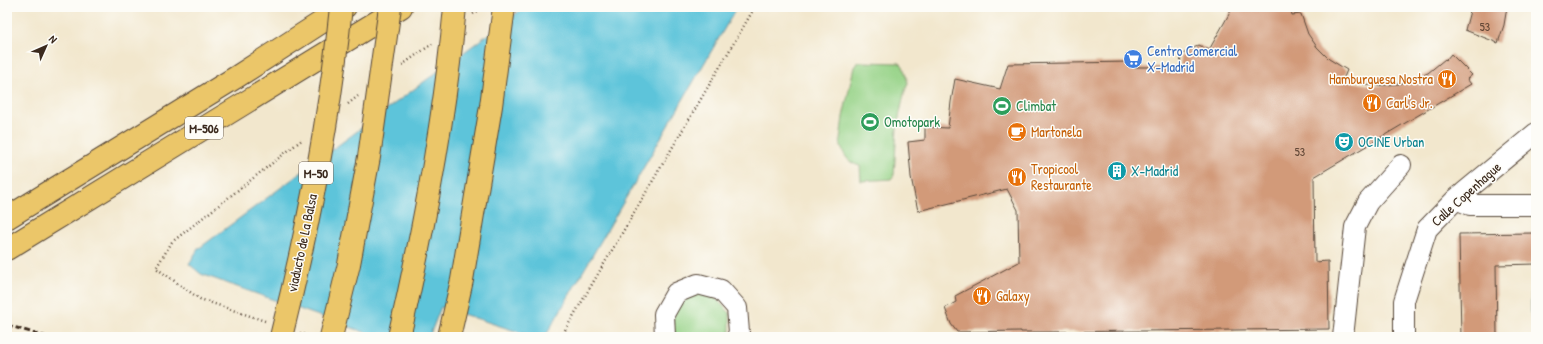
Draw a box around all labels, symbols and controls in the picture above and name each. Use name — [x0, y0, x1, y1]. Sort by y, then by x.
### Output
house number: 53 — [1480, 18, 1490, 35]
north arrow — [26, 26, 66, 66]
text: N — [46, 32, 60, 46]
place label: Centro Comercial X-Madrid — [1147, 41, 1237, 76]
supermarket icon: Centro Comercial X-Madrid — [1122, 48, 1144, 70]
restaurant icon: Hamburguesa Nostra — [1436, 68, 1458, 90]
place label: Hamburguesa Nostra — [1329, 69, 1434, 89]
restaurant icon: Carl's Jr. — [1361, 92, 1383, 114]
place label: Carl's Jr. — [1386, 93, 1433, 112]
sports icon: Climbat — [991, 95, 1013, 117]
place label: Climbat — [1016, 96, 1056, 115]
sports icon: Omotopark — [859, 111, 881, 133]
place label: Omotopark — [884, 112, 940, 132]
road number: M-506 — [185, 117, 223, 139]
cafe icon: Martonela — [1006, 121, 1028, 143]
place label: Martonela — [1031, 122, 1082, 141]
theatre icon: OCINE Urban — [1333, 131, 1355, 153]
place label: OCINE Urban — [1358, 132, 1424, 151]
house number: 53 — [1295, 143, 1305, 160]
street label: Calle Copenhague — [1427, 157, 1506, 231]
place label: Tropicool Restaurante — [1031, 159, 1092, 194]
building icon: X-Madrid — [1106, 160, 1128, 182]
place label: X-Madrid — [1131, 161, 1179, 180]
road number: M-50 — [299, 162, 333, 184]
restaurant icon: Tropicool Restaurante — [1006, 166, 1028, 188]
street label: viaducto de La Balsa — [282, 192, 321, 294]
restaurant icon: Galaxy — [971, 285, 993, 307]
place label: Galaxy — [996, 286, 1030, 306]

